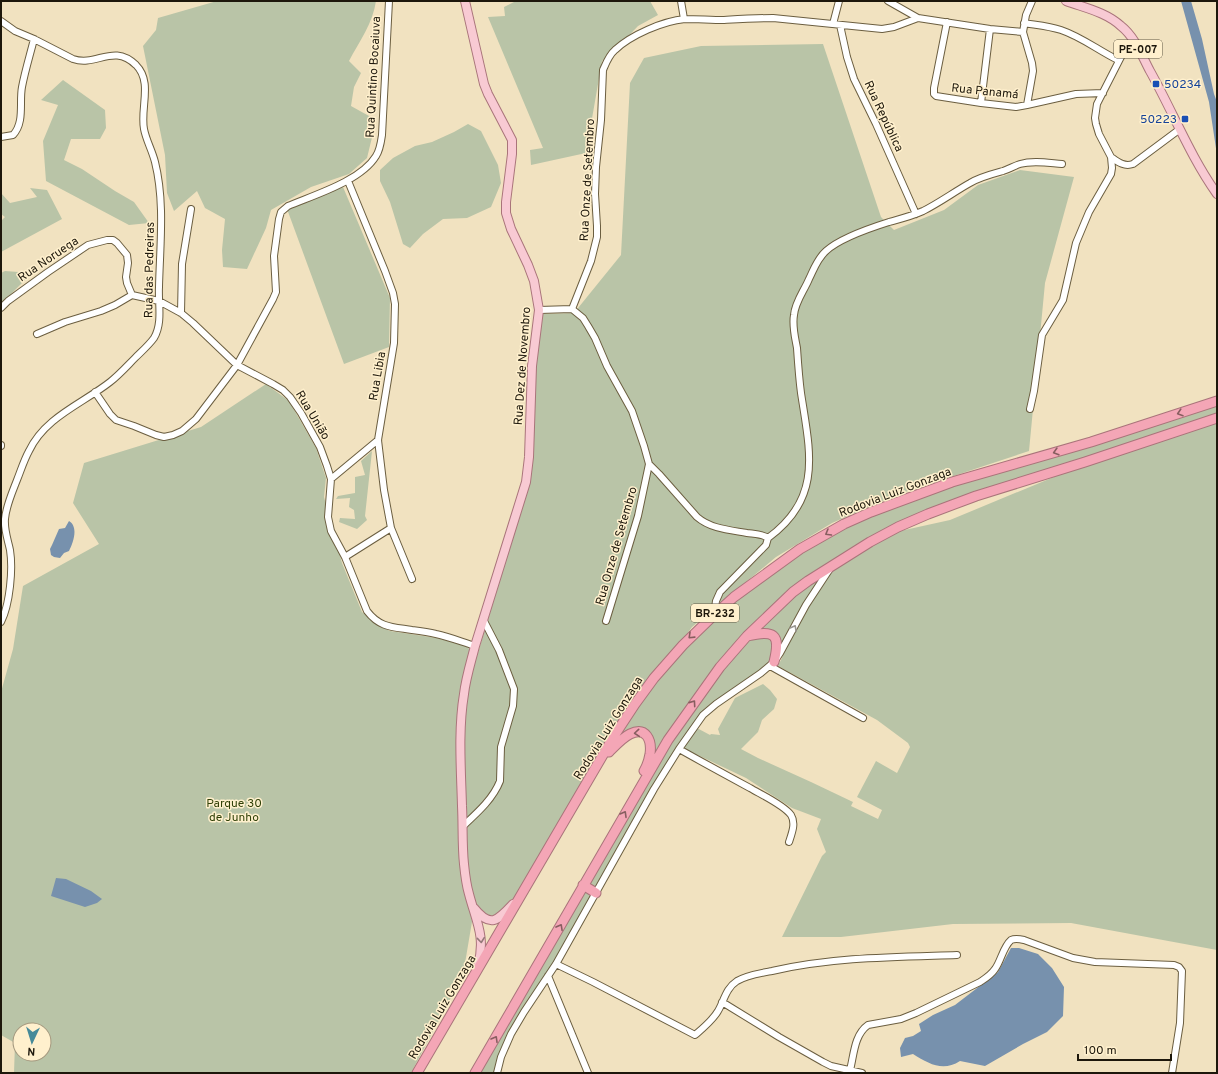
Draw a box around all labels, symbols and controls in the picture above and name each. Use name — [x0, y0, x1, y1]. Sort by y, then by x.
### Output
street label: Rua Quintino Bocaiuva — [363, 16, 385, 138]
road number: PE-007 — [1114, 40, 1162, 58]
place label: 50234 — [1164, 77, 1201, 93]
street label: Rua República — [860, 78, 907, 155]
marker: 50234 — [1151, 79, 1161, 89]
street label: Rua Panamá — [951, 81, 1019, 103]
place label: 50223 — [1140, 112, 1177, 128]
marker: 50223 — [1180, 114, 1190, 124]
street label: Rua Onze de Setembro — [577, 118, 599, 242]
street label: Rua das Pedreiras — [141, 222, 159, 318]
street label: Rua Noruega — [15, 234, 82, 286]
street label: Rua Dez de Novembro — [511, 306, 535, 426]
street label: Rua Libia — [366, 350, 390, 402]
street label: Rua União — [291, 388, 333, 443]
one-way arrow — [1177, 408, 1184, 417]
one-way arrow — [1052, 447, 1059, 456]
street label: Rodovia Luiz Gonzaga — [837, 464, 954, 522]
street label: Rua Onze de Setembro — [592, 485, 642, 608]
one-way arrow — [825, 528, 832, 535]
road number: BR-232 — [691, 604, 739, 622]
one-way arrow — [789, 625, 796, 632]
one-way arrow — [689, 631, 696, 638]
street label: Rodovia Luiz Gonzaga — [571, 674, 647, 783]
one-way arrow — [688, 701, 695, 708]
one-way arrow — [634, 729, 640, 738]
park label: Parque 30 de Junho — [206, 796, 262, 826]
one-way arrow — [620, 811, 627, 818]
one-way arrow — [555, 924, 562, 931]
one-way arrow — [476, 937, 485, 943]
street label: Rodovia Luiz Gonzaga — [405, 952, 480, 1063]
north arrow — [12, 1022, 52, 1062]
one-way arrow — [490, 1036, 497, 1043]
scale bar — [1078, 1036, 1171, 1062]
text: 100 m — [1084, 1043, 1117, 1059]
text: N — [27, 1044, 36, 1058]

